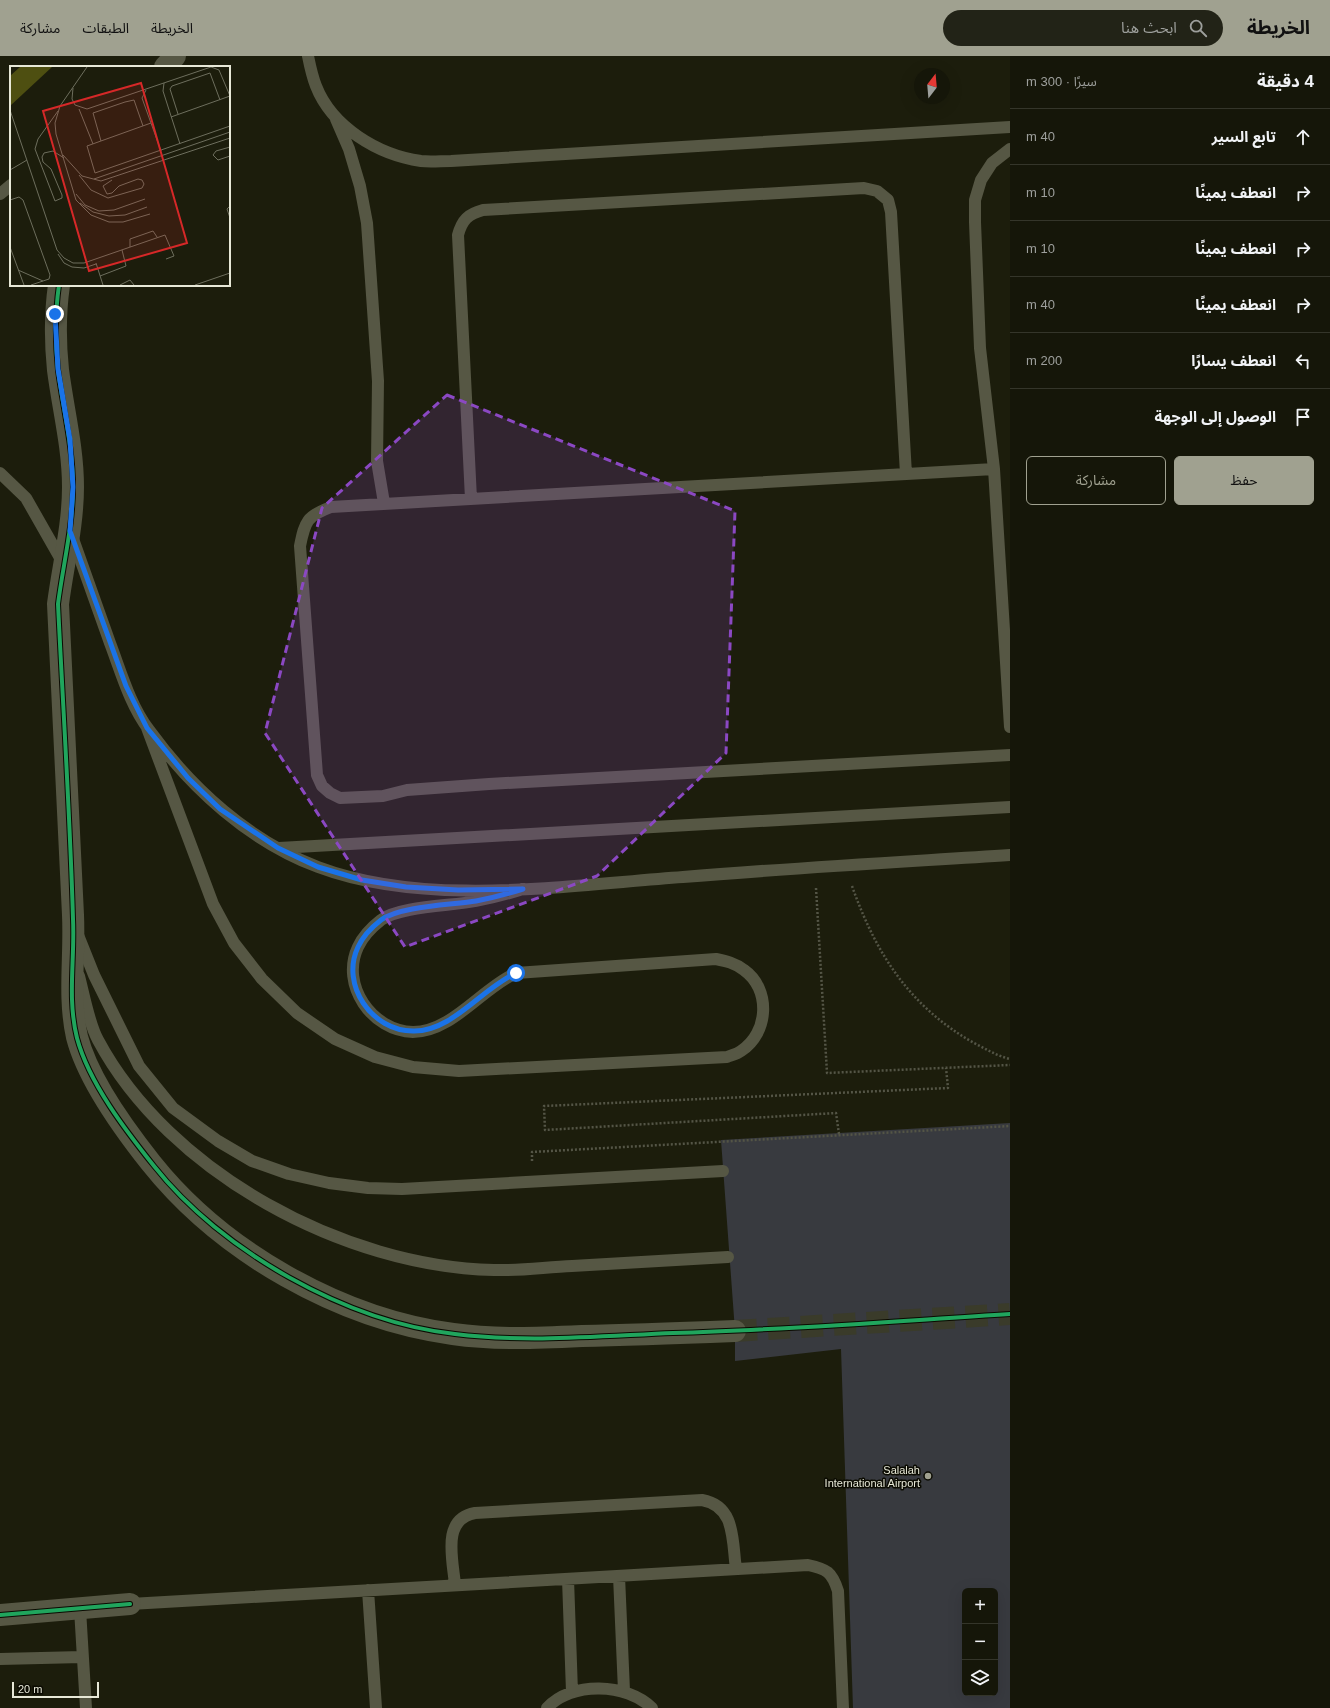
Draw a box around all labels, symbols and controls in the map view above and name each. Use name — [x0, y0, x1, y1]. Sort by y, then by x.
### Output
search box — [943, 10, 1223, 46]
icon: search — [1187, 17, 1209, 39]
text: الخريطة — [1247, 17, 1310, 38]
text: ابحث هنا — [1121, 19, 1177, 36]
text: مشاركة — [20, 20, 60, 36]
text: الطبقات — [82, 20, 129, 36]
text: الخريطة — [151, 20, 193, 36]
inset map — [10, 66, 230, 286]
north arrow — [914, 68, 950, 104]
text: 4 دقيقة — [1257, 72, 1314, 91]
text: سيرًا · 300 m — [1026, 74, 1097, 89]
icon: ahead — [1292, 126, 1314, 148]
text: تابع السير — [1212, 128, 1276, 145]
text: 40 m — [1026, 129, 1055, 144]
icon: right — [1292, 182, 1314, 204]
text: انعطف يمينًا — [1195, 184, 1276, 201]
text: 10 m — [1026, 185, 1055, 200]
icon: right — [1292, 238, 1314, 260]
text: انعطف يمينًا — [1195, 240, 1276, 257]
text: 10 m — [1026, 241, 1055, 256]
icon: right — [1292, 294, 1314, 316]
text: انعطف يمينًا — [1195, 296, 1276, 313]
text: 40 m — [1026, 297, 1055, 312]
route end — [46, 305, 64, 323]
icon: left — [1292, 350, 1314, 372]
text: انعطف يسارًا — [1191, 352, 1276, 369]
text: 200 m — [1026, 353, 1062, 368]
icon: arrive — [1292, 406, 1314, 428]
text: الوصول إلى الوجهة — [1154, 408, 1276, 425]
button: مشاركة — [1026, 456, 1166, 505]
button: حفظ — [1174, 456, 1314, 505]
route start — [507, 964, 525, 982]
place label: Salalah International Airport — [825, 1464, 920, 1489]
marker: Salalah International Airport — [923, 1471, 933, 1481]
map controls — [962, 1588, 998, 1696]
button: + — [962, 1588, 998, 1624]
button: − — [962, 1624, 998, 1660]
button: layers — [962, 1660, 998, 1696]
scale bar — [12, 1680, 99, 1699]
text: 20 m — [18, 1683, 42, 1695]

